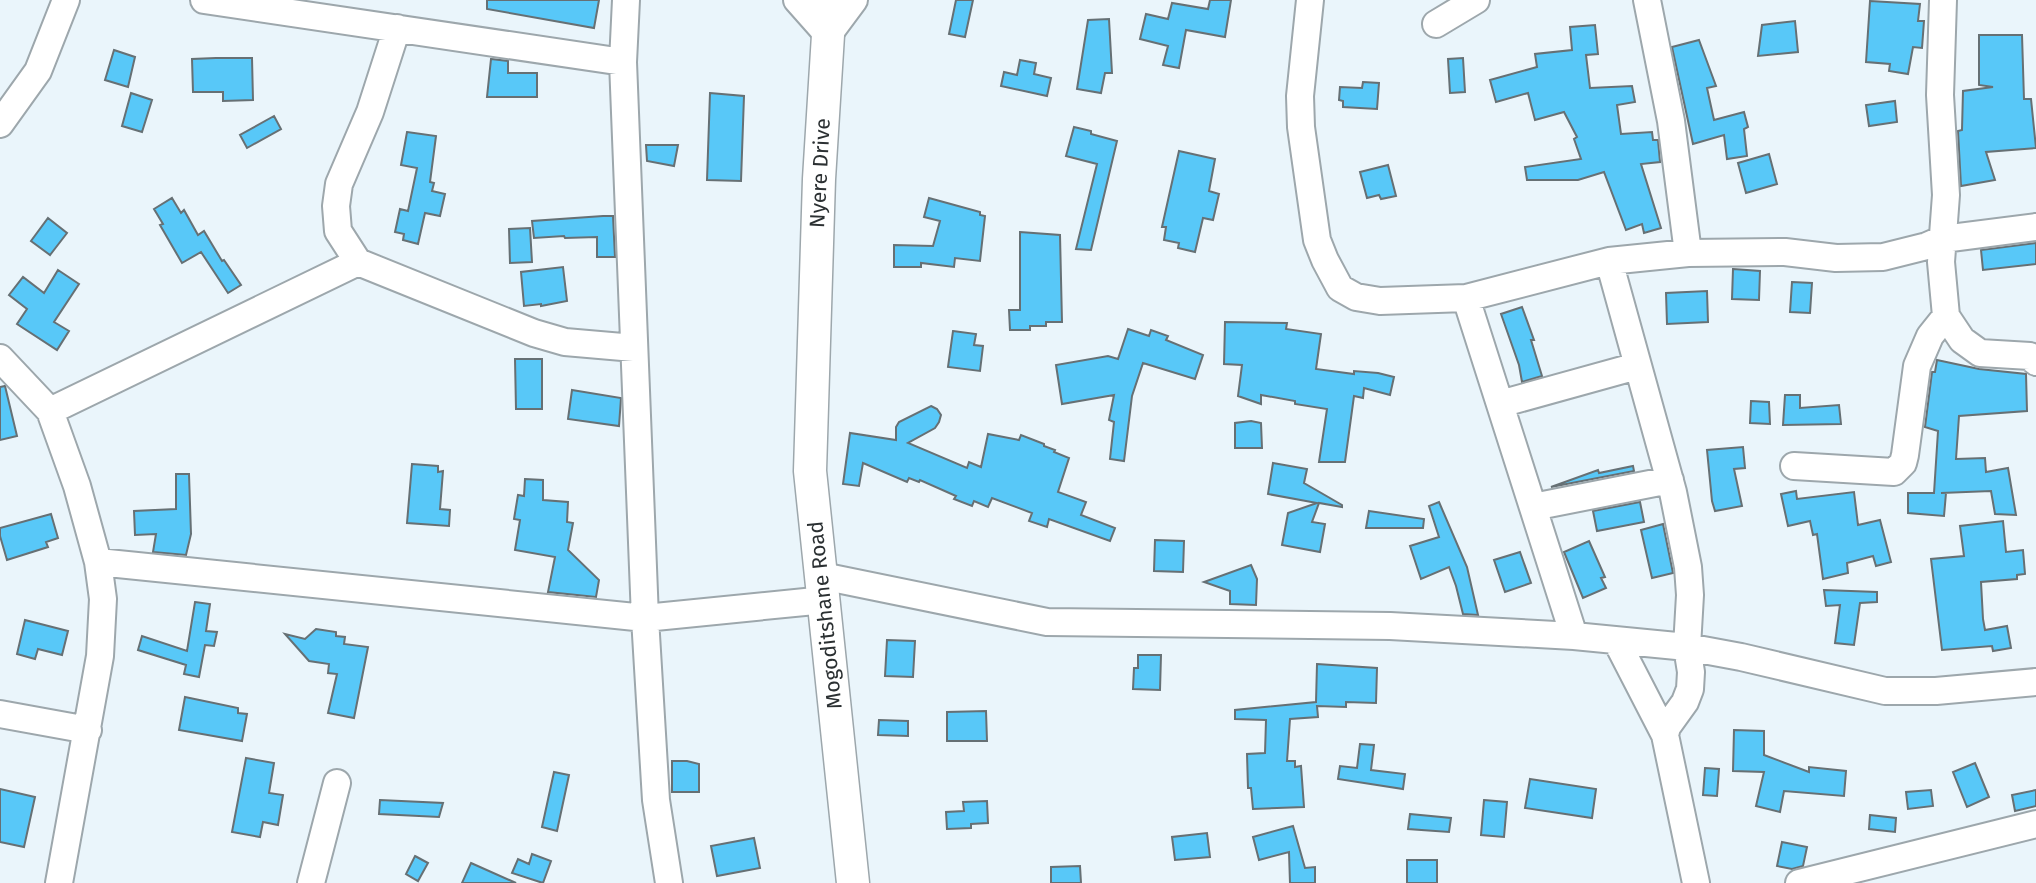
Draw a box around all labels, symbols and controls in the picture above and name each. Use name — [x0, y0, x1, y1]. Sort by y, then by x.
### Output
street label: Nyere Drive — [804, 118, 836, 228]
street label: Mogoditshane Road — [802, 520, 848, 710]

